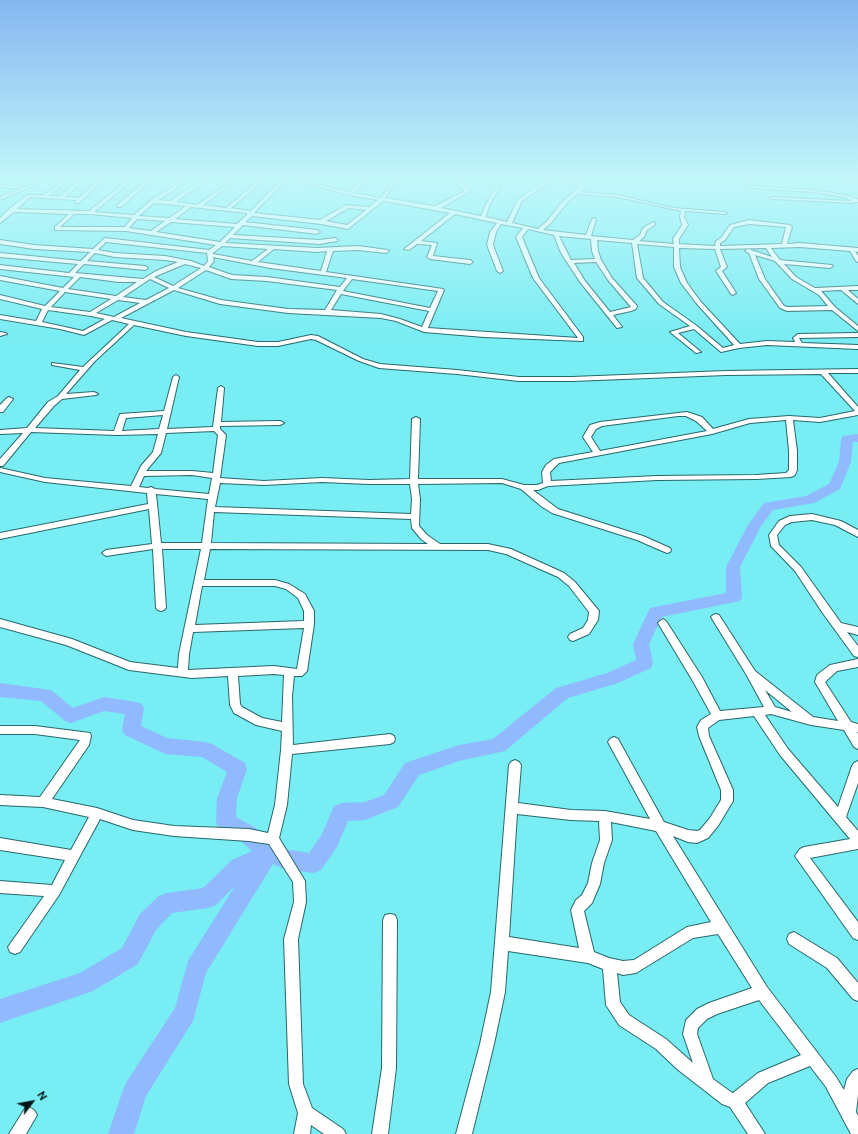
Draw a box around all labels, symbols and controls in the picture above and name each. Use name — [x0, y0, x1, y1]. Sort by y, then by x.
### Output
north arrow — [12, 1082, 52, 1122]
text: N — [35, 1089, 49, 1102]

